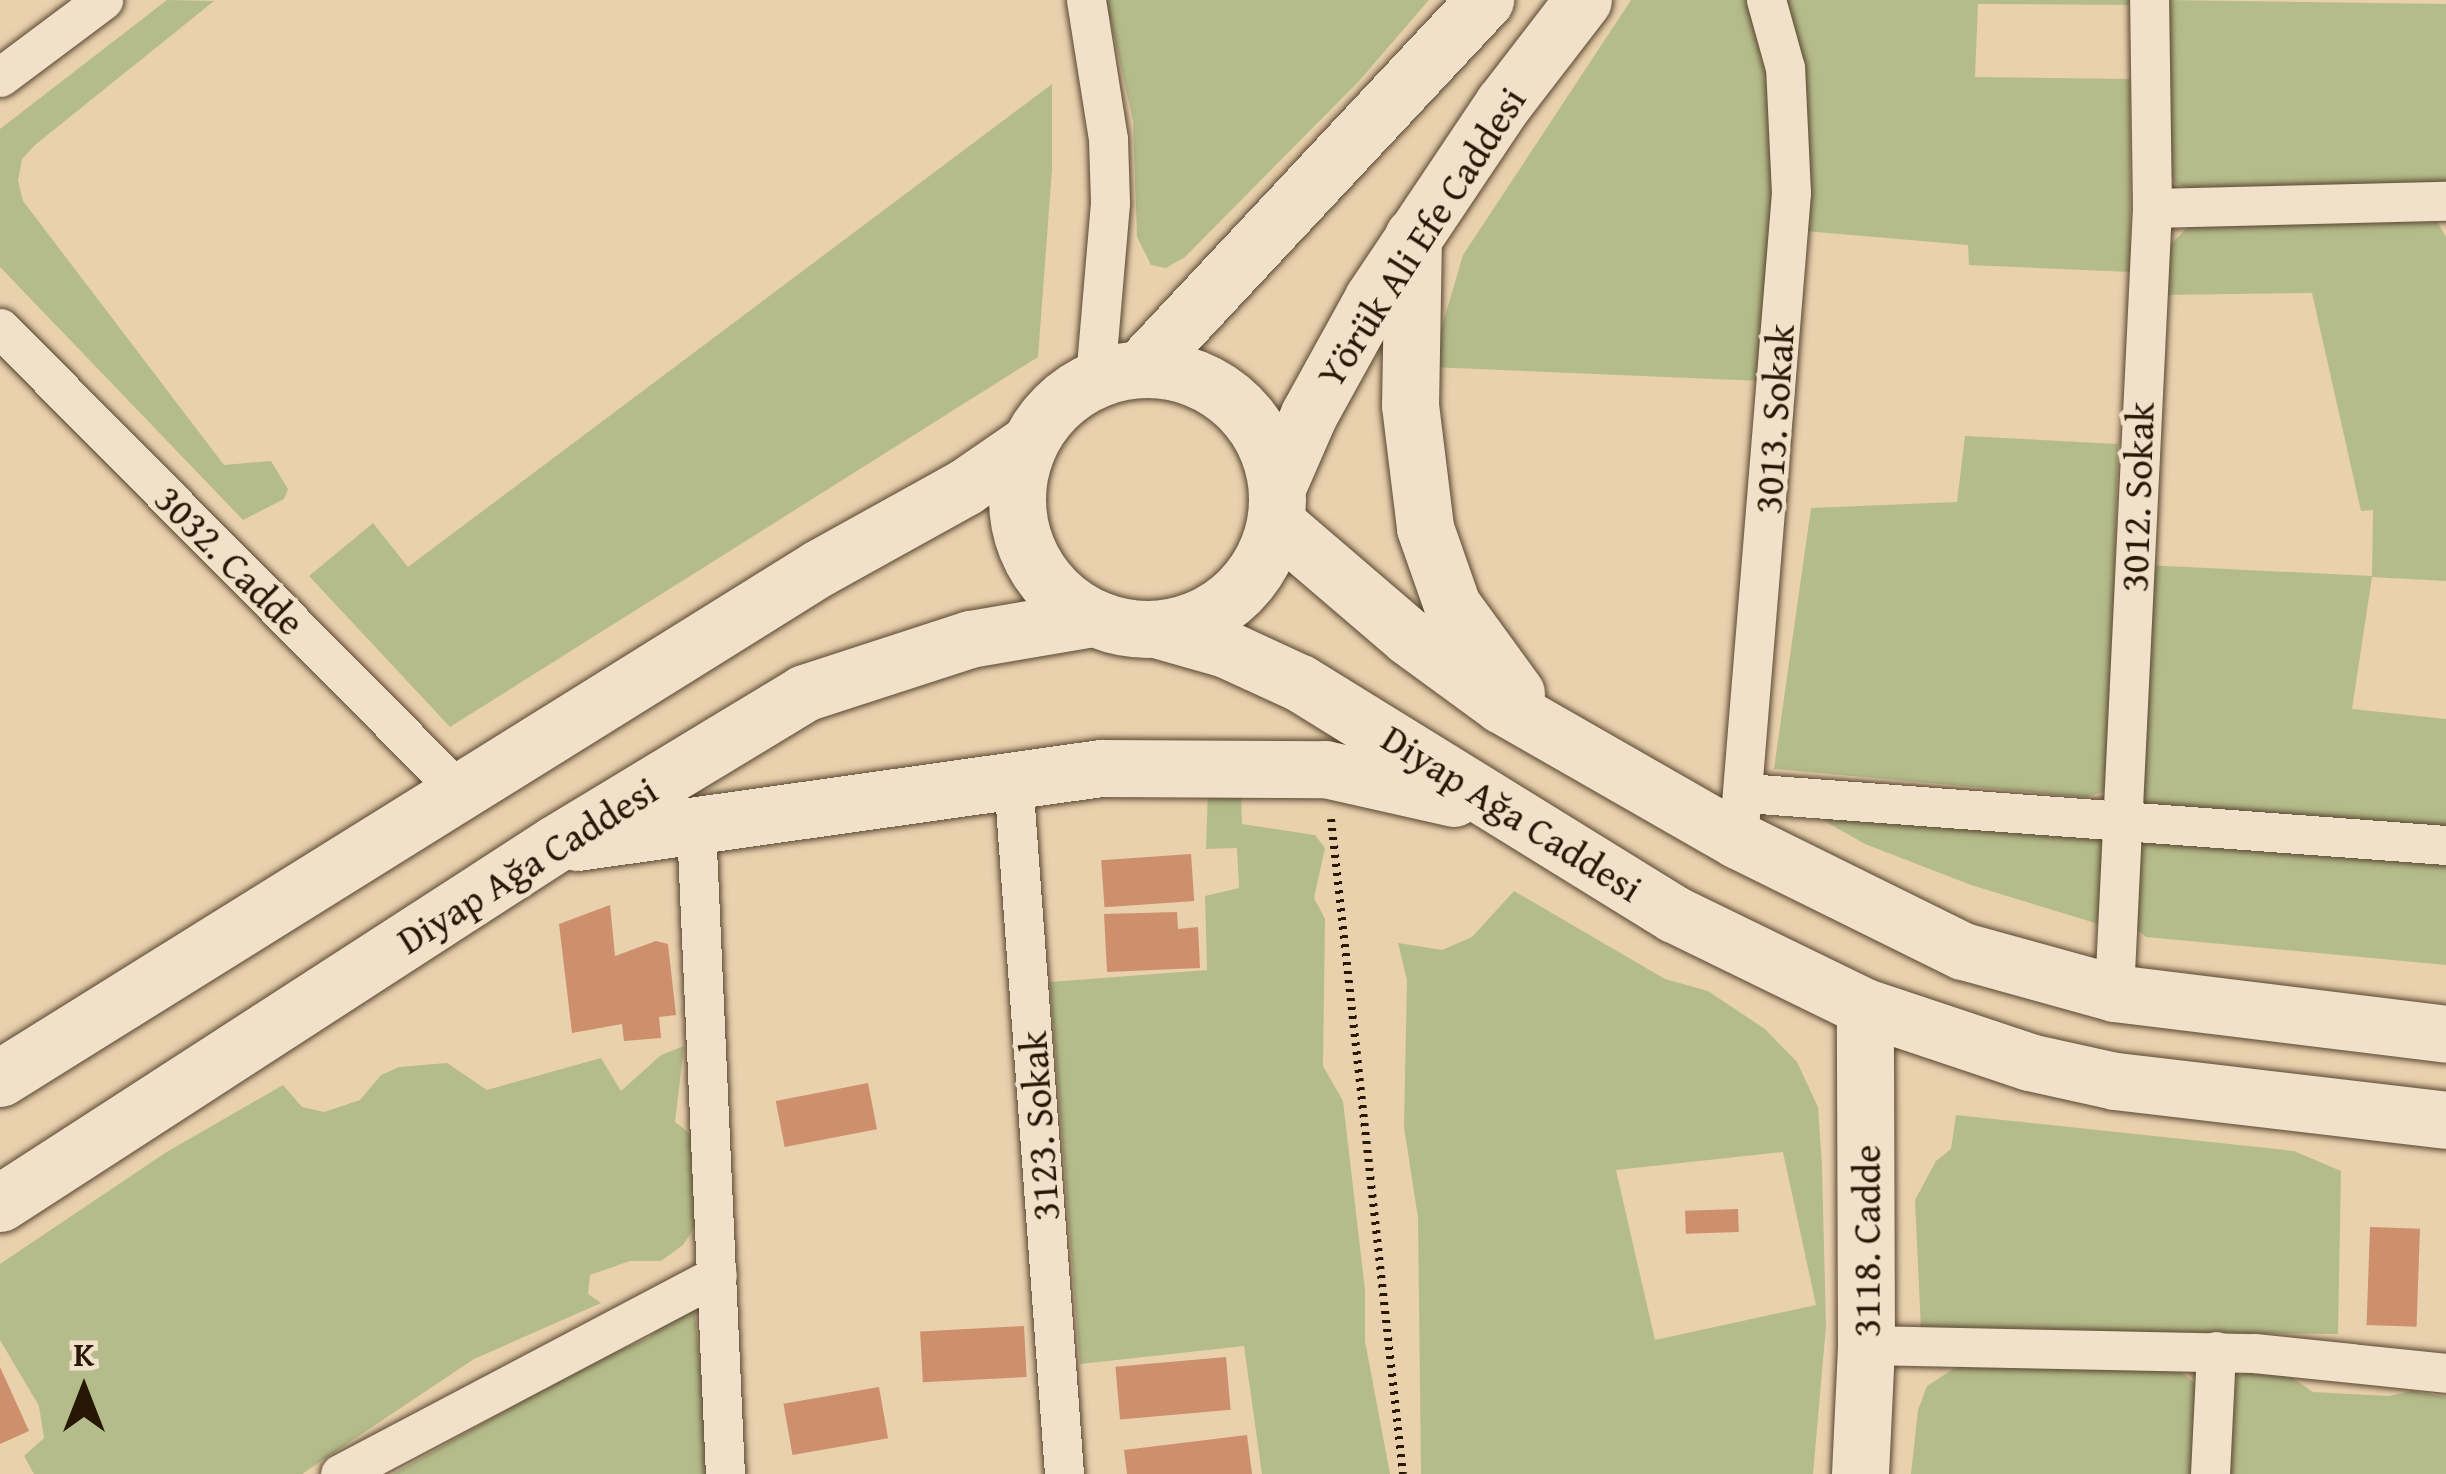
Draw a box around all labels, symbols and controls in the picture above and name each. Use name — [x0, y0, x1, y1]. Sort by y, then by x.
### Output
street label: Yörük Ali Efe Caddesi — [1307, 78, 1535, 396]
street label: 3013. Sokak — [1744, 323, 1804, 515]
street label: 3012. Sokak — [2110, 401, 2164, 593]
street label: 3032. Cadde — [145, 475, 315, 645]
street label: Diyap Ağa Caddesi — [1373, 714, 1651, 912]
street label: Diyap Ağa Caddesi — [388, 766, 666, 964]
street label: 3123. Sokak — [1009, 1030, 1069, 1222]
street label: 3118. Cadde — [1843, 1145, 1889, 1337]
north arrow — [24, 1330, 144, 1450]
text: K — [74, 1330, 94, 1378]

